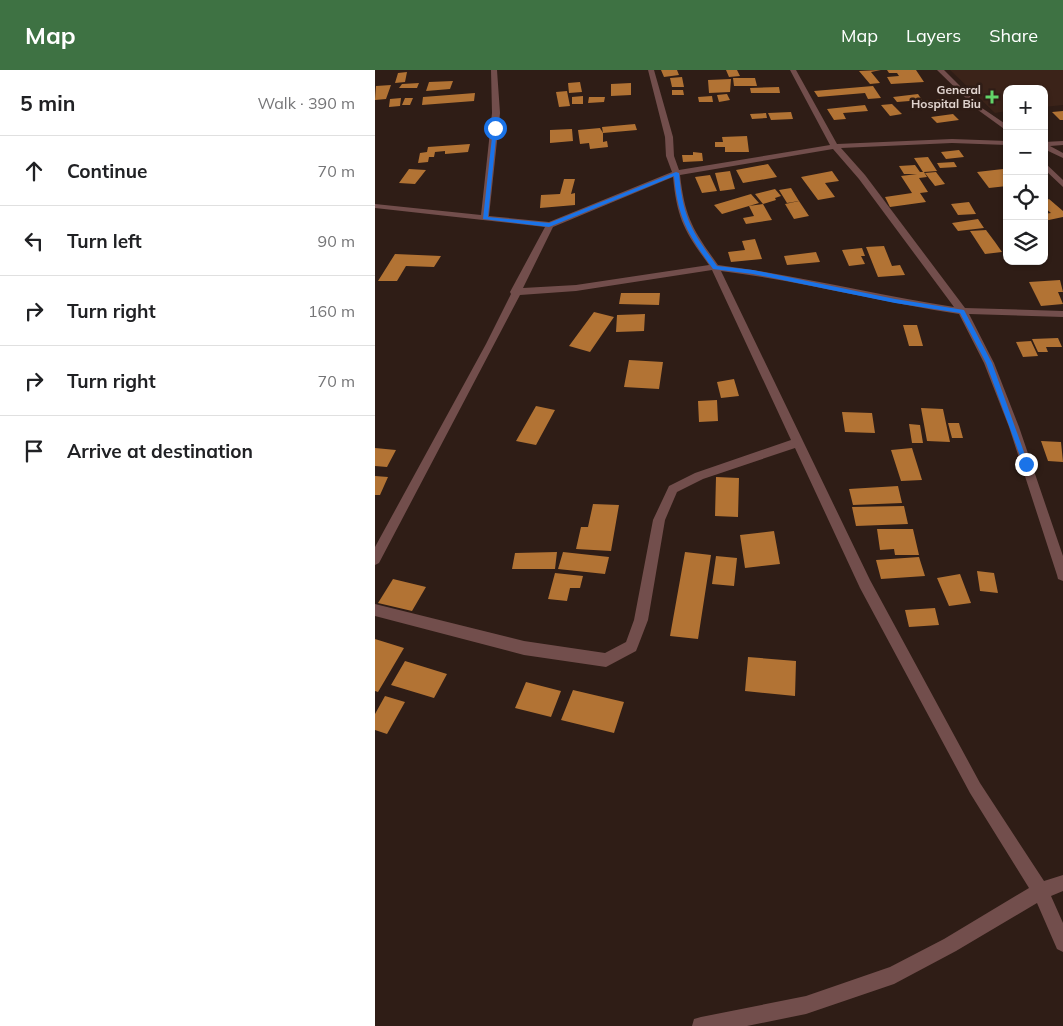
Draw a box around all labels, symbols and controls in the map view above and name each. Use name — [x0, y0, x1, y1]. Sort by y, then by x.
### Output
text: Map — [25, 20, 76, 50]
text: Map — [841, 24, 878, 47]
text: Layers — [906, 24, 961, 47]
text: Share — [989, 24, 1038, 47]
place label: General Hospital Biu — [911, 82, 981, 111]
map controls — [1003, 85, 1048, 265]
button: + — [1003, 85, 1048, 130]
text: 5 min — [20, 90, 75, 116]
marker: General Hospital Biu — [985, 90, 999, 104]
text: Walk · 390 m — [257, 93, 355, 113]
route start — [484, 117, 507, 140]
button: − — [1003, 130, 1048, 175]
icon: ahead — [20, 157, 48, 185]
text: Continue — [67, 159, 147, 183]
text: 70 m — [318, 161, 355, 181]
button: locate — [1003, 175, 1048, 220]
button: layers — [1003, 220, 1048, 265]
icon: left — [20, 227, 48, 255]
text: Turn left — [67, 229, 142, 253]
text: 90 m — [318, 231, 355, 251]
icon: right — [20, 297, 48, 325]
text: Turn right — [67, 299, 156, 323]
text: 160 m — [308, 301, 355, 321]
icon: right — [20, 367, 48, 395]
text: Turn right — [67, 369, 156, 393]
text: 70 m — [318, 371, 355, 391]
icon: arrive — [20, 437, 48, 465]
text: Arrive at destination — [67, 439, 253, 463]
route end — [1015, 453, 1038, 476]

